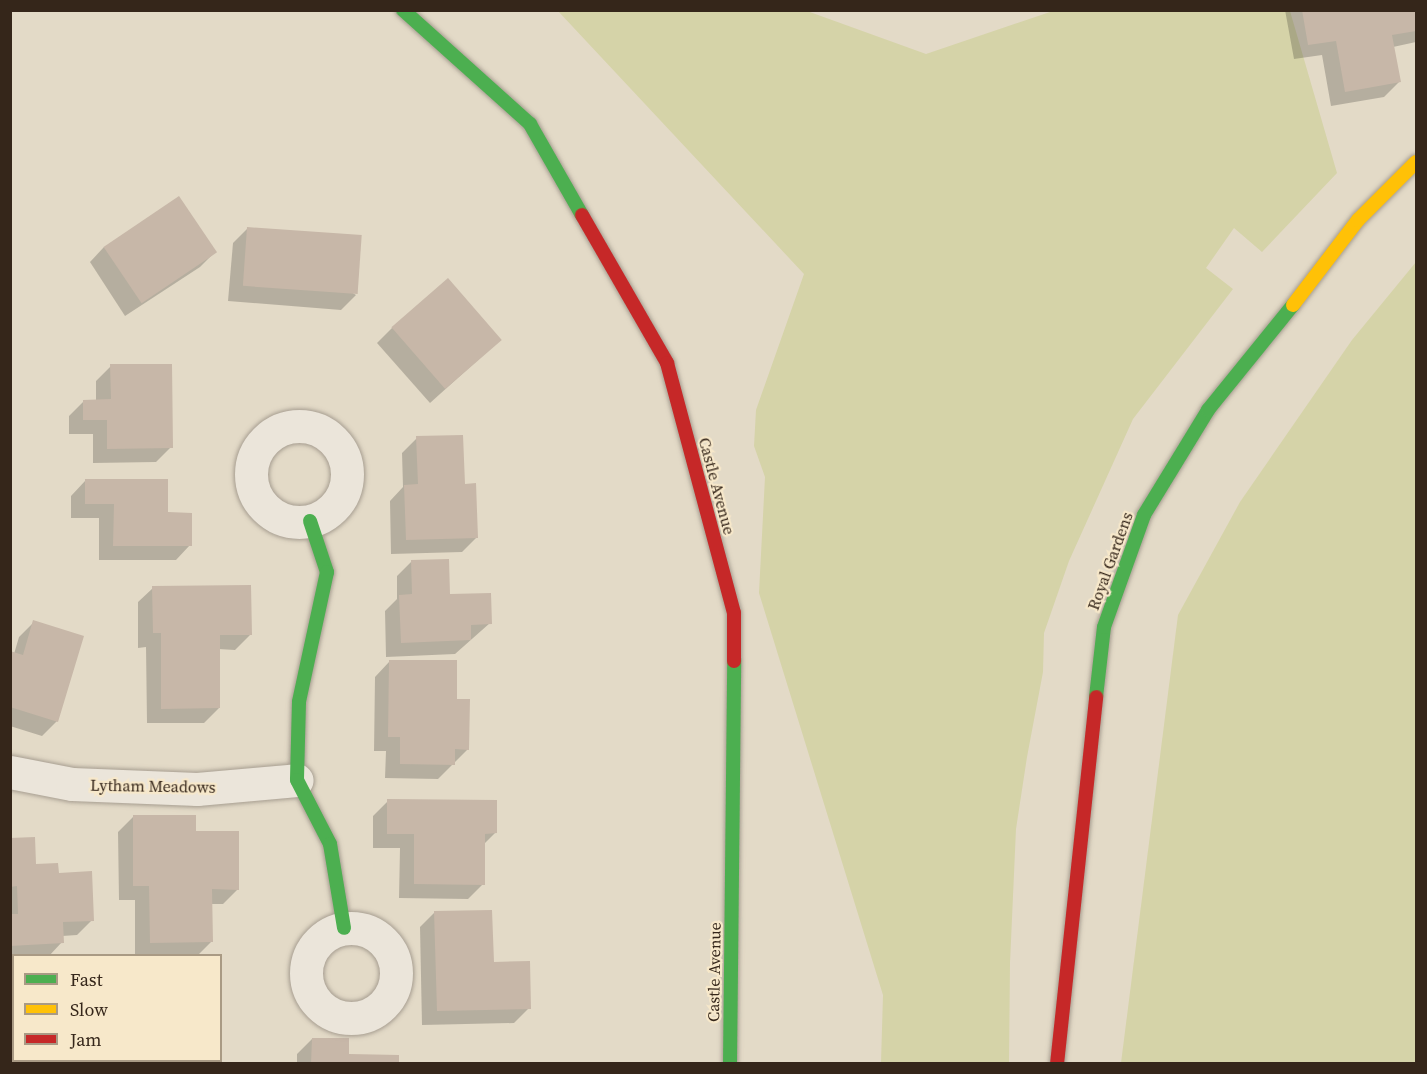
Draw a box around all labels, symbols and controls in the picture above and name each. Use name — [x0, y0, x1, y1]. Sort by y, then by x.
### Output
street label: Castle Avenue — [695, 435, 739, 537]
street label: Royal Gardens — [1083, 509, 1137, 613]
street label: Lytham Meadows — [90, 775, 216, 797]
street label: Castle Avenue — [704, 922, 724, 1022]
legend — [12, 954, 222, 1062]
text: Fast — [70, 967, 103, 992]
text: Slow — [70, 997, 108, 1022]
text: Jam — [70, 1027, 102, 1052]

